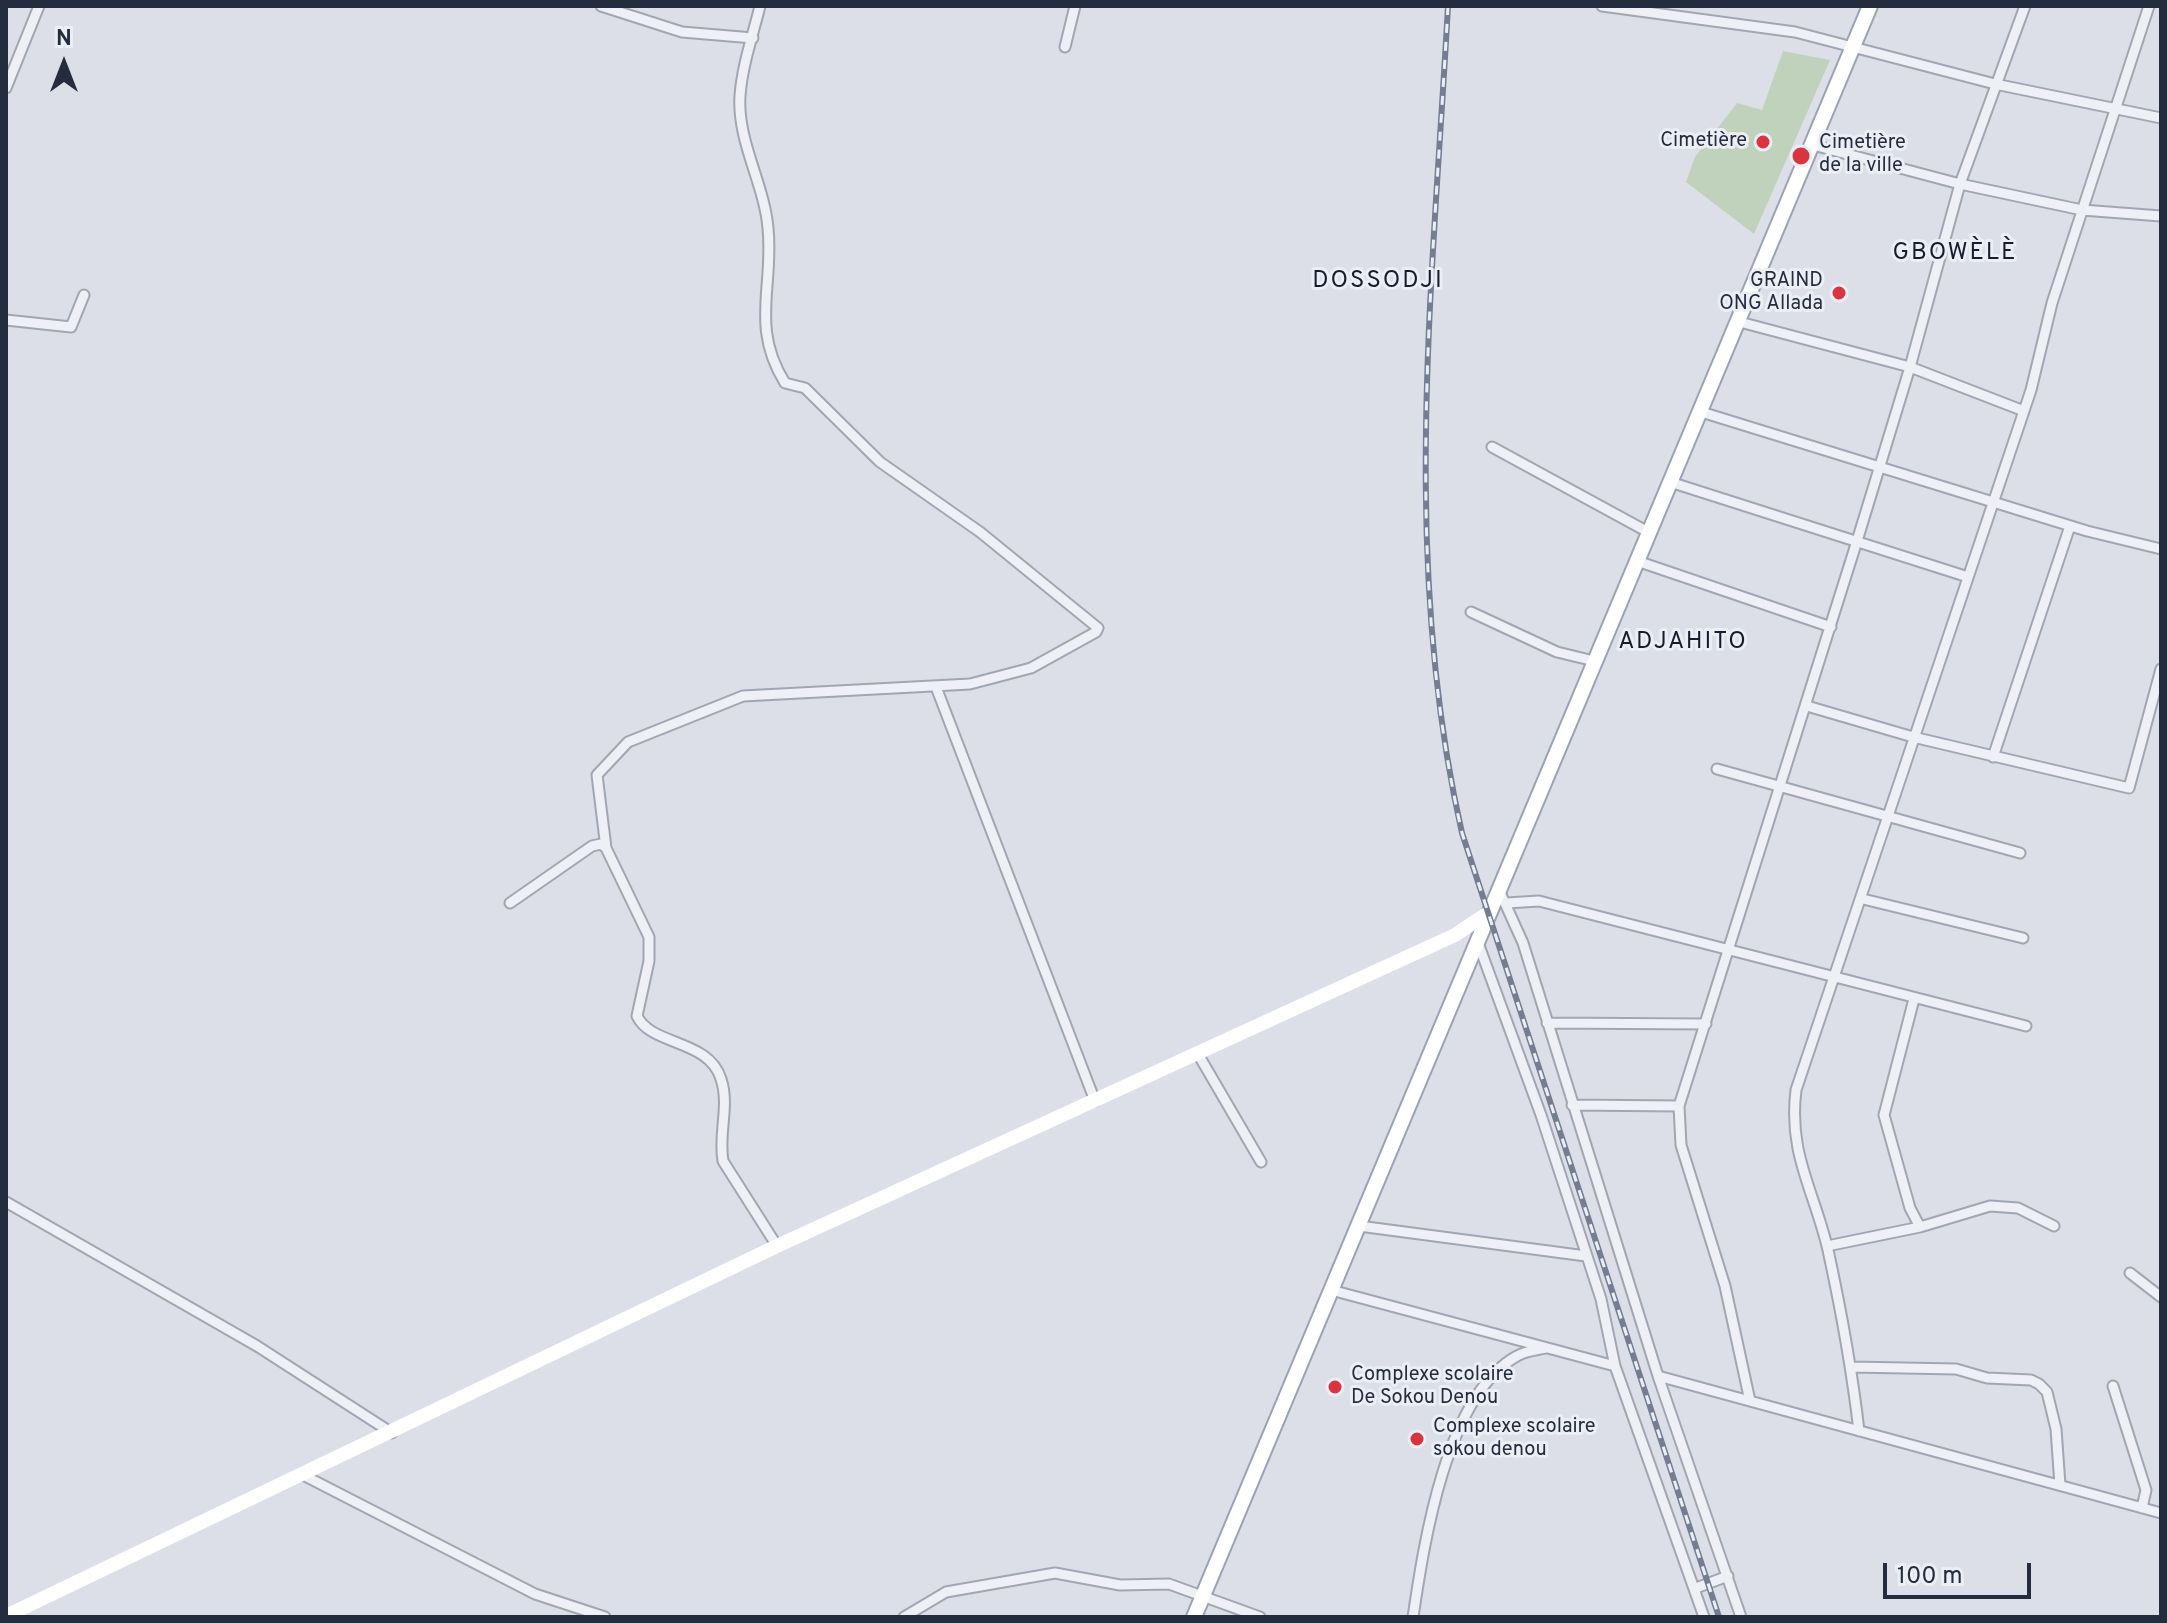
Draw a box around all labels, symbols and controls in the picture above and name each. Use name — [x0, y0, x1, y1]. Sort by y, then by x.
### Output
north arrow — [24, 24, 104, 104]
text: N — [56, 26, 72, 53]
place label: Cimetière — [1660, 130, 1747, 154]
place label: Cimetière de la ville — [1819, 132, 1906, 179]
marker: Cimetière — [1754, 133, 1772, 151]
marker: Cimetière de la ville — [1790, 145, 1812, 167]
district label: GBOWÈLÈ — [1893, 240, 2017, 268]
district label: DOSSODJI — [1312, 268, 1444, 296]
place label: GRAIND ONG Allada — [1719, 270, 1823, 317]
marker: GRAIND ONG Allada — [1830, 284, 1848, 302]
district label: ADJAHITO — [1618, 629, 1748, 657]
place label: Complexe scolaire De Sokou Denou — [1351, 1364, 1514, 1411]
marker: Complexe scolaire De Sokou Denou — [1326, 1378, 1344, 1396]
place label: Complexe scolaire sokou denou — [1433, 1416, 1596, 1463]
marker: Complexe scolaire sokou denou — [1408, 1430, 1426, 1448]
scale bar — [1887, 1547, 2035, 1597]
text: 100 m — [1897, 1562, 1963, 1592]

